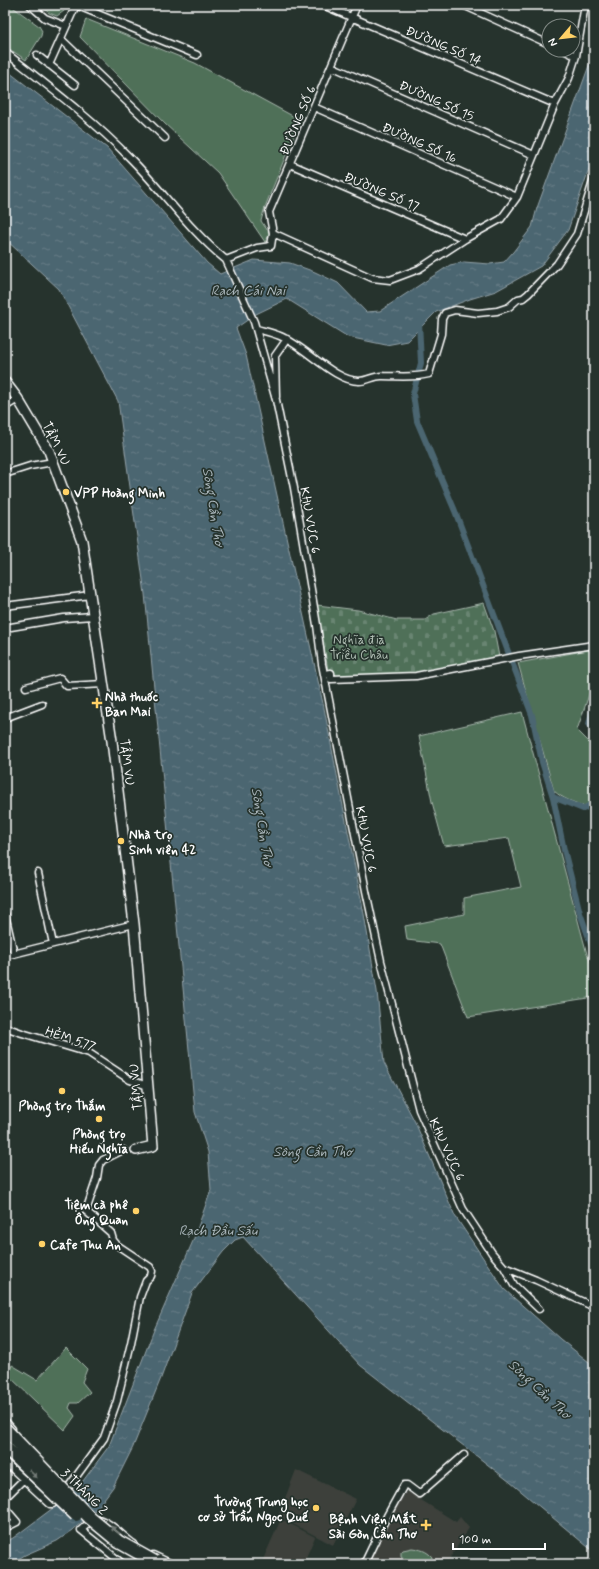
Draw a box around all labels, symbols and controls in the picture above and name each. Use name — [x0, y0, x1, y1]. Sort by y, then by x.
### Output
north arrow — [541, 18, 581, 58]
street label: ĐƯỜNG SỐ 14 — [403, 23, 484, 70]
text: N — [545, 36, 561, 49]
street label: ĐƯỜNG SỐ 15 — [396, 77, 477, 125]
street label: ĐƯỜNG SỐ 6 — [276, 83, 321, 158]
street label: ĐƯỜNG SỐ 16 — [379, 119, 460, 167]
street label: ĐƯỜNG SỐ 17 — [341, 169, 422, 216]
water label: Rạch Cái Nai — [211, 282, 287, 300]
street label: TẦM VU — [38, 418, 74, 468]
water label: Sông Cần Thơ — [196, 467, 228, 550]
place label: VPP Hoàng Minh — [74, 485, 165, 505]
street label: KHU VỰC 6 — [295, 486, 324, 555]
marker: VPP Hoàng Minh — [61, 487, 71, 497]
park label: Nghĩa địa Triều Châu — [330, 632, 388, 664]
place label: Nhà thuốc Ban Mai — [105, 689, 159, 721]
marker: Nhà thuốc Ban Mai — [92, 698, 102, 708]
street label: TẦM VU — [115, 738, 139, 786]
water label: Sông Cần Thơ — [245, 787, 277, 870]
street label: KHU VỰC 6 — [351, 805, 380, 874]
place label: Nhà trọ Sinh viên 42 — [129, 827, 196, 859]
marker: Nhà trọ Sinh viên 42 — [116, 836, 126, 846]
street label: HẺM 577 — [43, 1023, 98, 1056]
street label: TẦM VU — [125, 1063, 147, 1111]
marker: Phòng trọ Thắm — [57, 1086, 67, 1096]
place label: Phòng trọ Thắm — [19, 1098, 106, 1118]
marker: Phòng trọ Hiếu Nghĩa — [94, 1114, 104, 1124]
street label: KHU VỰC 6 — [425, 1116, 469, 1184]
place label: Phòng trọ Hiếu Nghĩa — [70, 1126, 129, 1161]
water label: Sông Cần Thơ — [273, 1143, 355, 1163]
place label: Tiệm cà phê Ông Quan — [65, 1197, 128, 1232]
marker: Tiệm cà phê Ông Quan — [131, 1206, 141, 1216]
water label: Rạch Đầu Sấu — [179, 1222, 258, 1240]
place label: Cafe Thu An — [50, 1237, 121, 1254]
marker: Cafe Thu An — [37, 1239, 47, 1249]
water label: Sông Cần Thơ — [503, 1356, 576, 1426]
street label: 3 THÁNG 2 — [57, 1464, 112, 1519]
one-way arrow — [28, 1469, 38, 1479]
place label: Trường Trung học cơ sở Trần Ngọc Quế — [198, 1494, 309, 1528]
marker: Trường Trung học cơ sở Trần Ngọc Quế — [311, 1503, 321, 1513]
place label: Bệnh Viện Mắt Sài Gòn Cần Thơ — [329, 1511, 417, 1543]
marker: Bệnh Viện Mắt Sài Gòn Cần Thơ — [420, 1519, 432, 1531]
one-way arrow — [110, 1525, 120, 1534]
scale bar — [453, 1525, 545, 1551]
text: 100 m — [459, 1532, 491, 1548]

